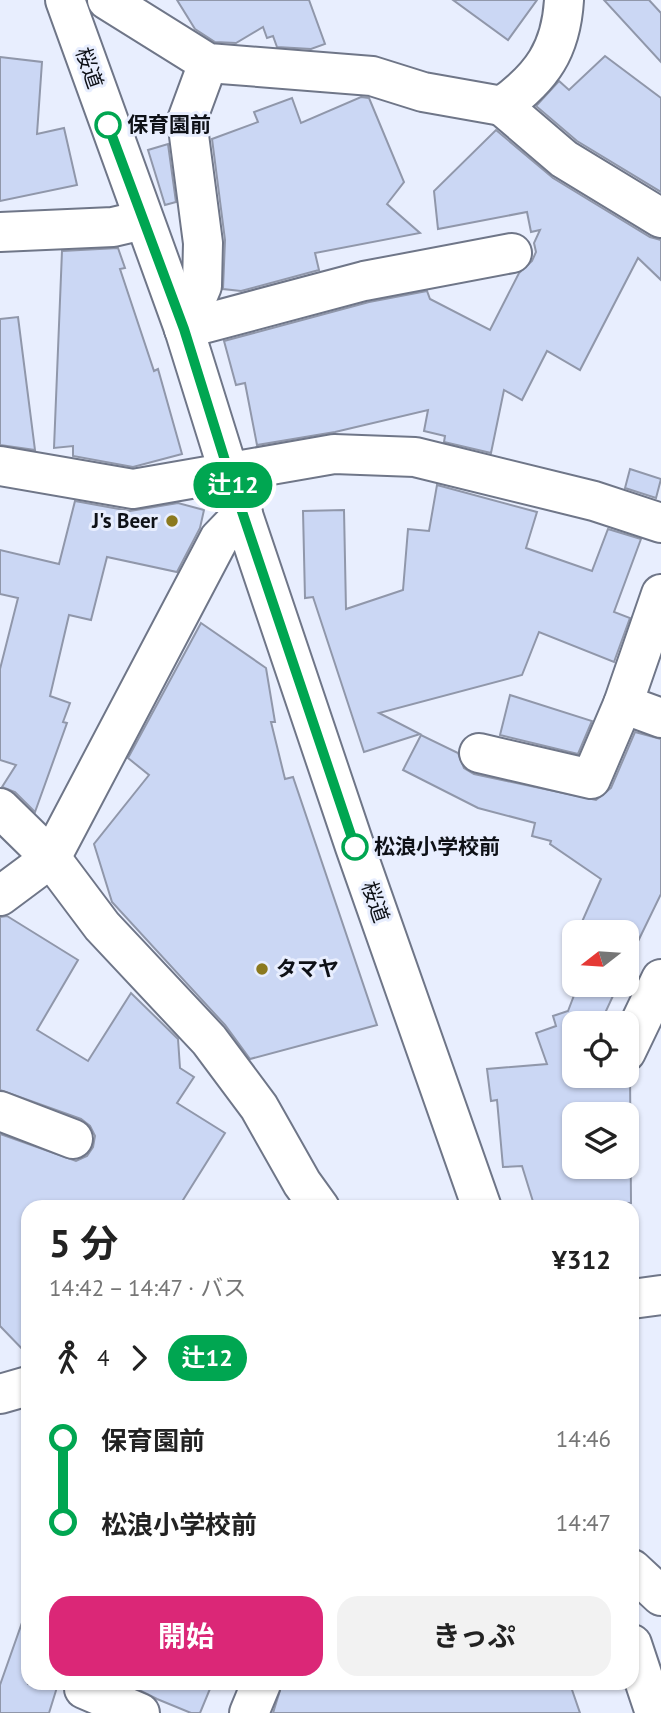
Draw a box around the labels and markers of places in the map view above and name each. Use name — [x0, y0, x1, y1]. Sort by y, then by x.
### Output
place label: 保育園前 — [127, 111, 211, 138]
marker: 保育園前 — [95, 112, 121, 138]
place label: J's Beer — [91, 507, 159, 534]
marker: J's Beer — [164, 513, 180, 529]
place label: 松浪小学校前 — [374, 833, 500, 860]
marker: 松浪小学校前 — [342, 834, 368, 860]
place label: タマヤ — [276, 955, 339, 982]
marker: タマヤ — [254, 961, 270, 977]

